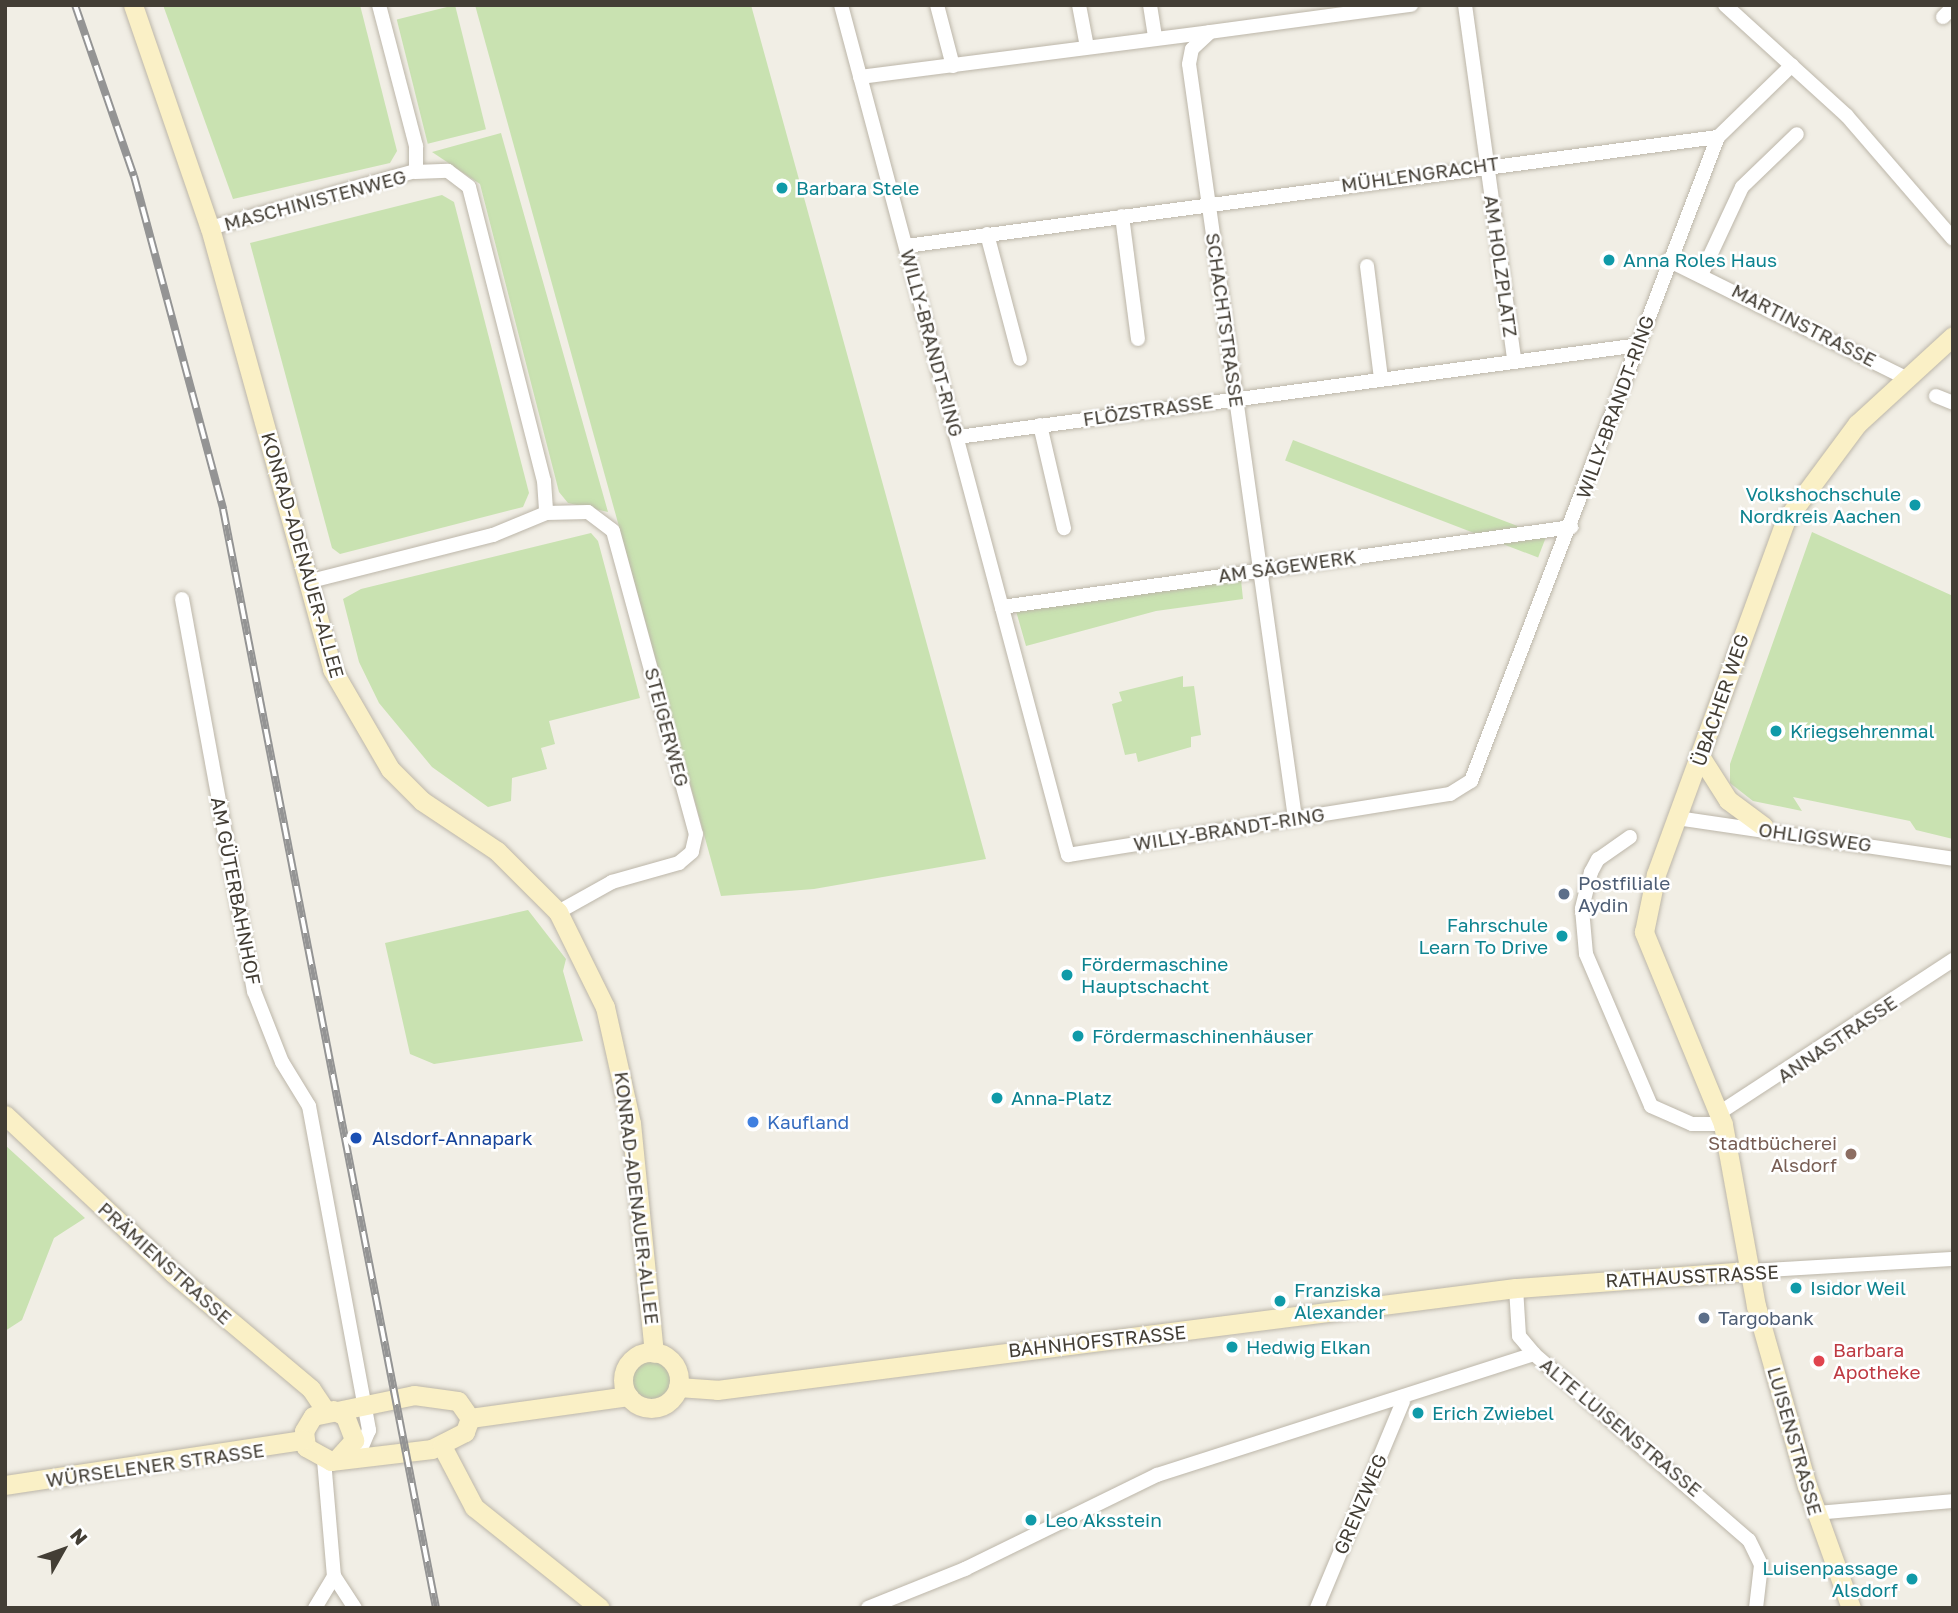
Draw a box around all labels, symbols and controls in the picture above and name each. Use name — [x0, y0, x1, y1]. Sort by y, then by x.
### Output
street label: MÜHLENGRACHT — [1340, 152, 1500, 196]
street label: MASCHINISTENWEG — [221, 165, 409, 235]
place label: Barbara Stele — [796, 177, 919, 199]
marker: Barbara Stele — [774, 180, 790, 196]
street label: AM HOLZPLATZ — [1480, 194, 1522, 338]
street label: SCHACHTSTRASSE — [1201, 231, 1249, 409]
street label: WILLY-BRANDT-RING — [896, 247, 968, 439]
place label: Anna Roles Haus — [1623, 249, 1777, 271]
marker: Anna Roles Haus — [1601, 252, 1617, 268]
street label: MARTINSTRASSE — [1728, 279, 1880, 371]
street label: WILLY-BRANDT-RING — [1571, 312, 1659, 502]
street label: FLÖZSTRASSE — [1081, 390, 1215, 430]
street label: KONRAD-ADENAUER-ALLEE — [257, 429, 349, 681]
place label: Volkshochschule Nordkreis Aachen — [1739, 483, 1901, 527]
marker: Volkshochschule Nordkreis Aachen — [1907, 497, 1923, 513]
street label: AM SÄGEWERK — [1217, 545, 1357, 587]
street label: ÜBACHER WEG — [1687, 631, 1753, 769]
street label: STEIGERWEG — [640, 665, 694, 789]
place label: Kriegsehrenmal — [1790, 720, 1935, 742]
marker: Kriegsehrenmal — [1768, 723, 1784, 739]
street label: AM GÜTERBAHNHOF — [207, 795, 265, 987]
street label: WILLY-BRANDT-RING — [1132, 803, 1326, 855]
street label: OHLIGSWEG — [1757, 818, 1873, 856]
place label: Postfiliale Aydin — [1578, 872, 1670, 916]
marker: Postfiliale Aydin — [1556, 886, 1572, 902]
place label: Fahrschule Learn To Drive — [1418, 914, 1548, 958]
marker: Fahrschule Learn To Drive — [1554, 928, 1570, 944]
place label: Fördermaschine Hauptschacht — [1081, 953, 1228, 997]
marker: Fördermaschine Hauptschacht — [1059, 967, 1075, 983]
street label: ANNASTRASSE — [1773, 991, 1901, 1087]
place label: Fördermaschinenhäuser — [1092, 1025, 1313, 1047]
marker: Fördermaschinenhäuser — [1070, 1028, 1086, 1044]
street label: KONRAD-ADENAUER-ALLEE — [610, 1070, 664, 1326]
place label: Anna-Platz — [1011, 1087, 1112, 1109]
marker: Anna-Platz — [989, 1090, 1005, 1106]
place label: Kaufland — [767, 1111, 849, 1133]
marker: Kaufland — [745, 1114, 761, 1130]
place label: Alsdorf-Annapark — [372, 1127, 533, 1149]
marker: Alsdorf-Annapark — [346, 1128, 366, 1148]
place label: Stadtbücherei Alsdorf — [1708, 1132, 1837, 1176]
marker: Stadtbücherei Alsdorf — [1843, 1146, 1859, 1162]
street label: PRÄMIENSTRASSE — [94, 1197, 236, 1329]
street label: RATHAUSSTRASSE — [1605, 1260, 1779, 1292]
place label: Isidor Weil — [1810, 1277, 1906, 1299]
place label: Franziska Alexander — [1294, 1279, 1386, 1323]
marker: Isidor Weil — [1788, 1280, 1804, 1296]
marker: Franziska Alexander — [1272, 1293, 1288, 1309]
place label: Targobank — [1718, 1307, 1814, 1329]
marker: Targobank — [1696, 1310, 1712, 1326]
street label: BAHNHOFSTRASSE — [1007, 1320, 1187, 1362]
place label: Hedwig Elkan — [1246, 1336, 1371, 1358]
marker: Hedwig Elkan — [1224, 1339, 1240, 1355]
place label: Barbara Apotheke — [1833, 1339, 1920, 1383]
street label: ALTE LUISENSTRASSE — [1536, 1353, 1706, 1501]
marker: Barbara Apotheke — [1811, 1353, 1827, 1369]
street label: LUISENSTRASSE — [1763, 1364, 1827, 1518]
place label: Erich Zwiebel — [1432, 1402, 1554, 1424]
marker: Erich Zwiebel — [1410, 1405, 1426, 1421]
street label: WÜRSELENER STRASSE — [44, 1438, 266, 1492]
street label: GRENZWEG — [1329, 1450, 1391, 1558]
place label: Leo Aksstein — [1045, 1509, 1162, 1531]
marker: Leo Aksstein — [1023, 1512, 1039, 1528]
north arrow — [28, 1515, 98, 1585]
text: N — [66, 1523, 93, 1549]
place label: Luisenpassage Alsdorf — [1762, 1557, 1898, 1601]
marker: Luisenpassage Alsdorf — [1904, 1571, 1920, 1587]

